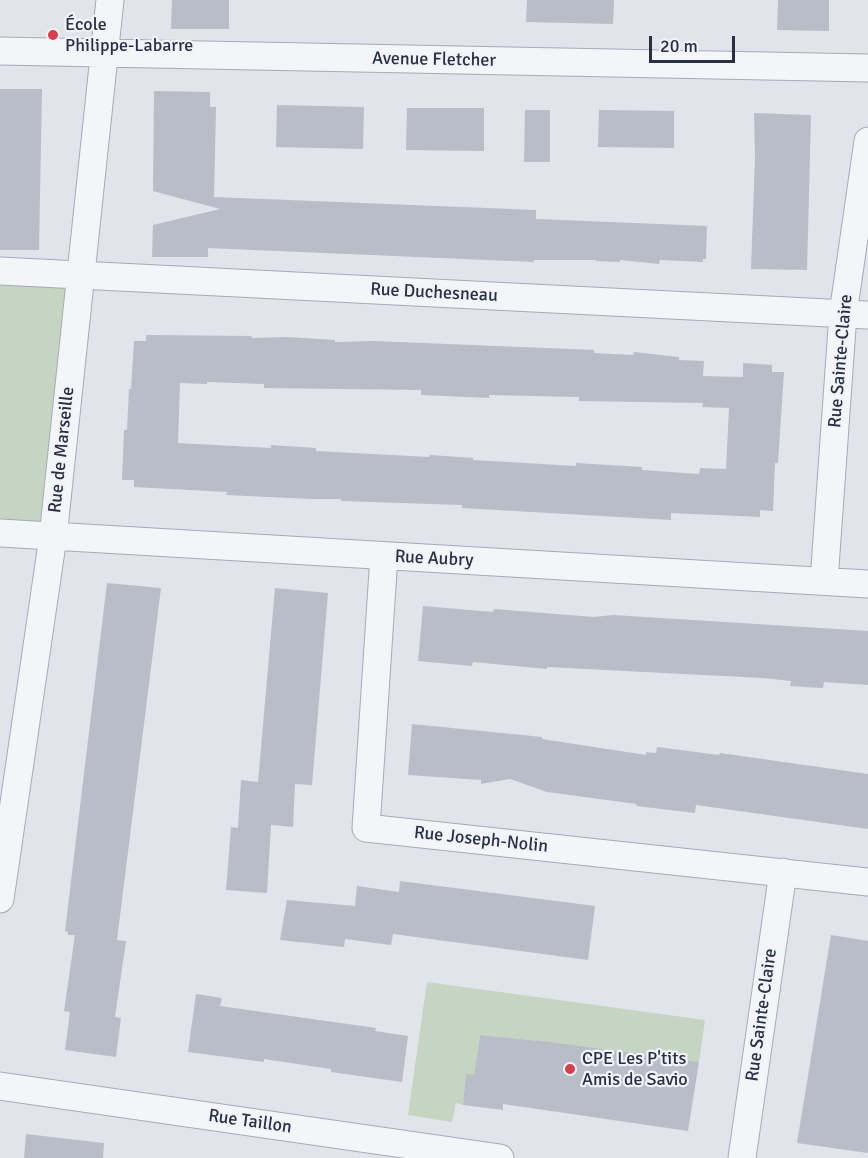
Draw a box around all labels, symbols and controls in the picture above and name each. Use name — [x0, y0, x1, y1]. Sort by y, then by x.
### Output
place label: École Philippe-Labarre — [65, 14, 193, 57]
scale bar — [652, 24, 738, 62]
marker: École Philippe-Labarre — [46, 28, 60, 42]
text: 20 m — [660, 35, 698, 57]
street label: Avenue Fletcher — [372, 48, 496, 72]
street label: Rue Duchesneau — [370, 279, 498, 307]
street label: Rue Sainte-Claire — [824, 293, 858, 429]
street label: Rue de Marseille — [45, 386, 79, 514]
street label: Rue Aubry — [394, 546, 474, 572]
street label: Rue Joseph-Nolin — [413, 822, 549, 858]
street label: Rue Sainte-Claire — [742, 947, 782, 1083]
place label: CPE Les P'tits Amis de Savio — [582, 1048, 688, 1090]
marker: CPE Les P'tits Amis de Savio — [563, 1062, 577, 1076]
street label: Rue Taillon — [207, 1105, 293, 1139]

